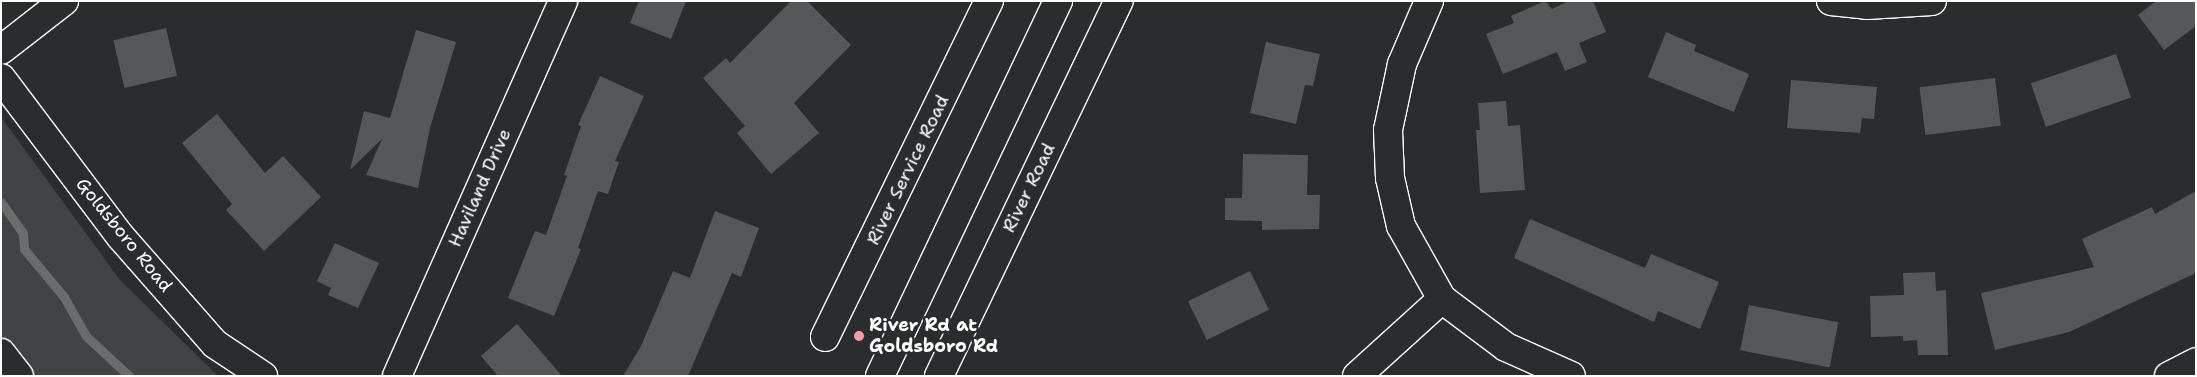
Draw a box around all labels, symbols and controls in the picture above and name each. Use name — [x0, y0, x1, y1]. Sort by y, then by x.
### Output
street label: River Service Road — [862, 92, 954, 248]
street label: Haviland Drive — [444, 125, 516, 251]
street label: River Road — [998, 140, 1060, 236]
street label: Goldsboro Road — [71, 174, 177, 296]
place label: River Rd at Goldsboro Rd — [869, 315, 998, 358]
marker: River Rd at Goldsboro Rd — [853, 330, 865, 342]

